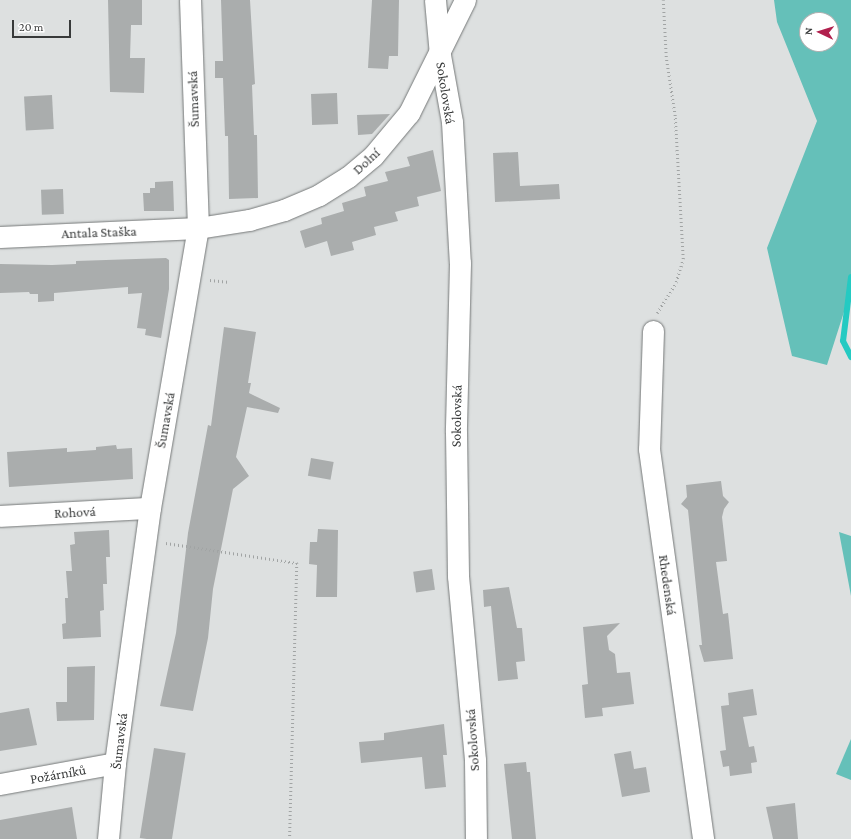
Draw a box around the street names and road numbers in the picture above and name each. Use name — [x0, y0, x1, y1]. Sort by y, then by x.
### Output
street label: Sokolovská — [433, 61, 459, 125]
street label: Šumavská — [184, 70, 202, 128]
street label: Dolní — [349, 144, 383, 178]
street label: Antala Staška — [61, 222, 137, 242]
street label: Sokolovská — [447, 385, 465, 447]
street label: Šumavská — [152, 391, 178, 449]
street label: Rohová — [54, 503, 96, 521]
street label: Rhedenská — [655, 554, 681, 616]
street label: Sokolovská — [461, 708, 483, 772]
street label: Šumavská — [107, 712, 131, 770]
street label: Požárníků — [29, 761, 87, 787]

